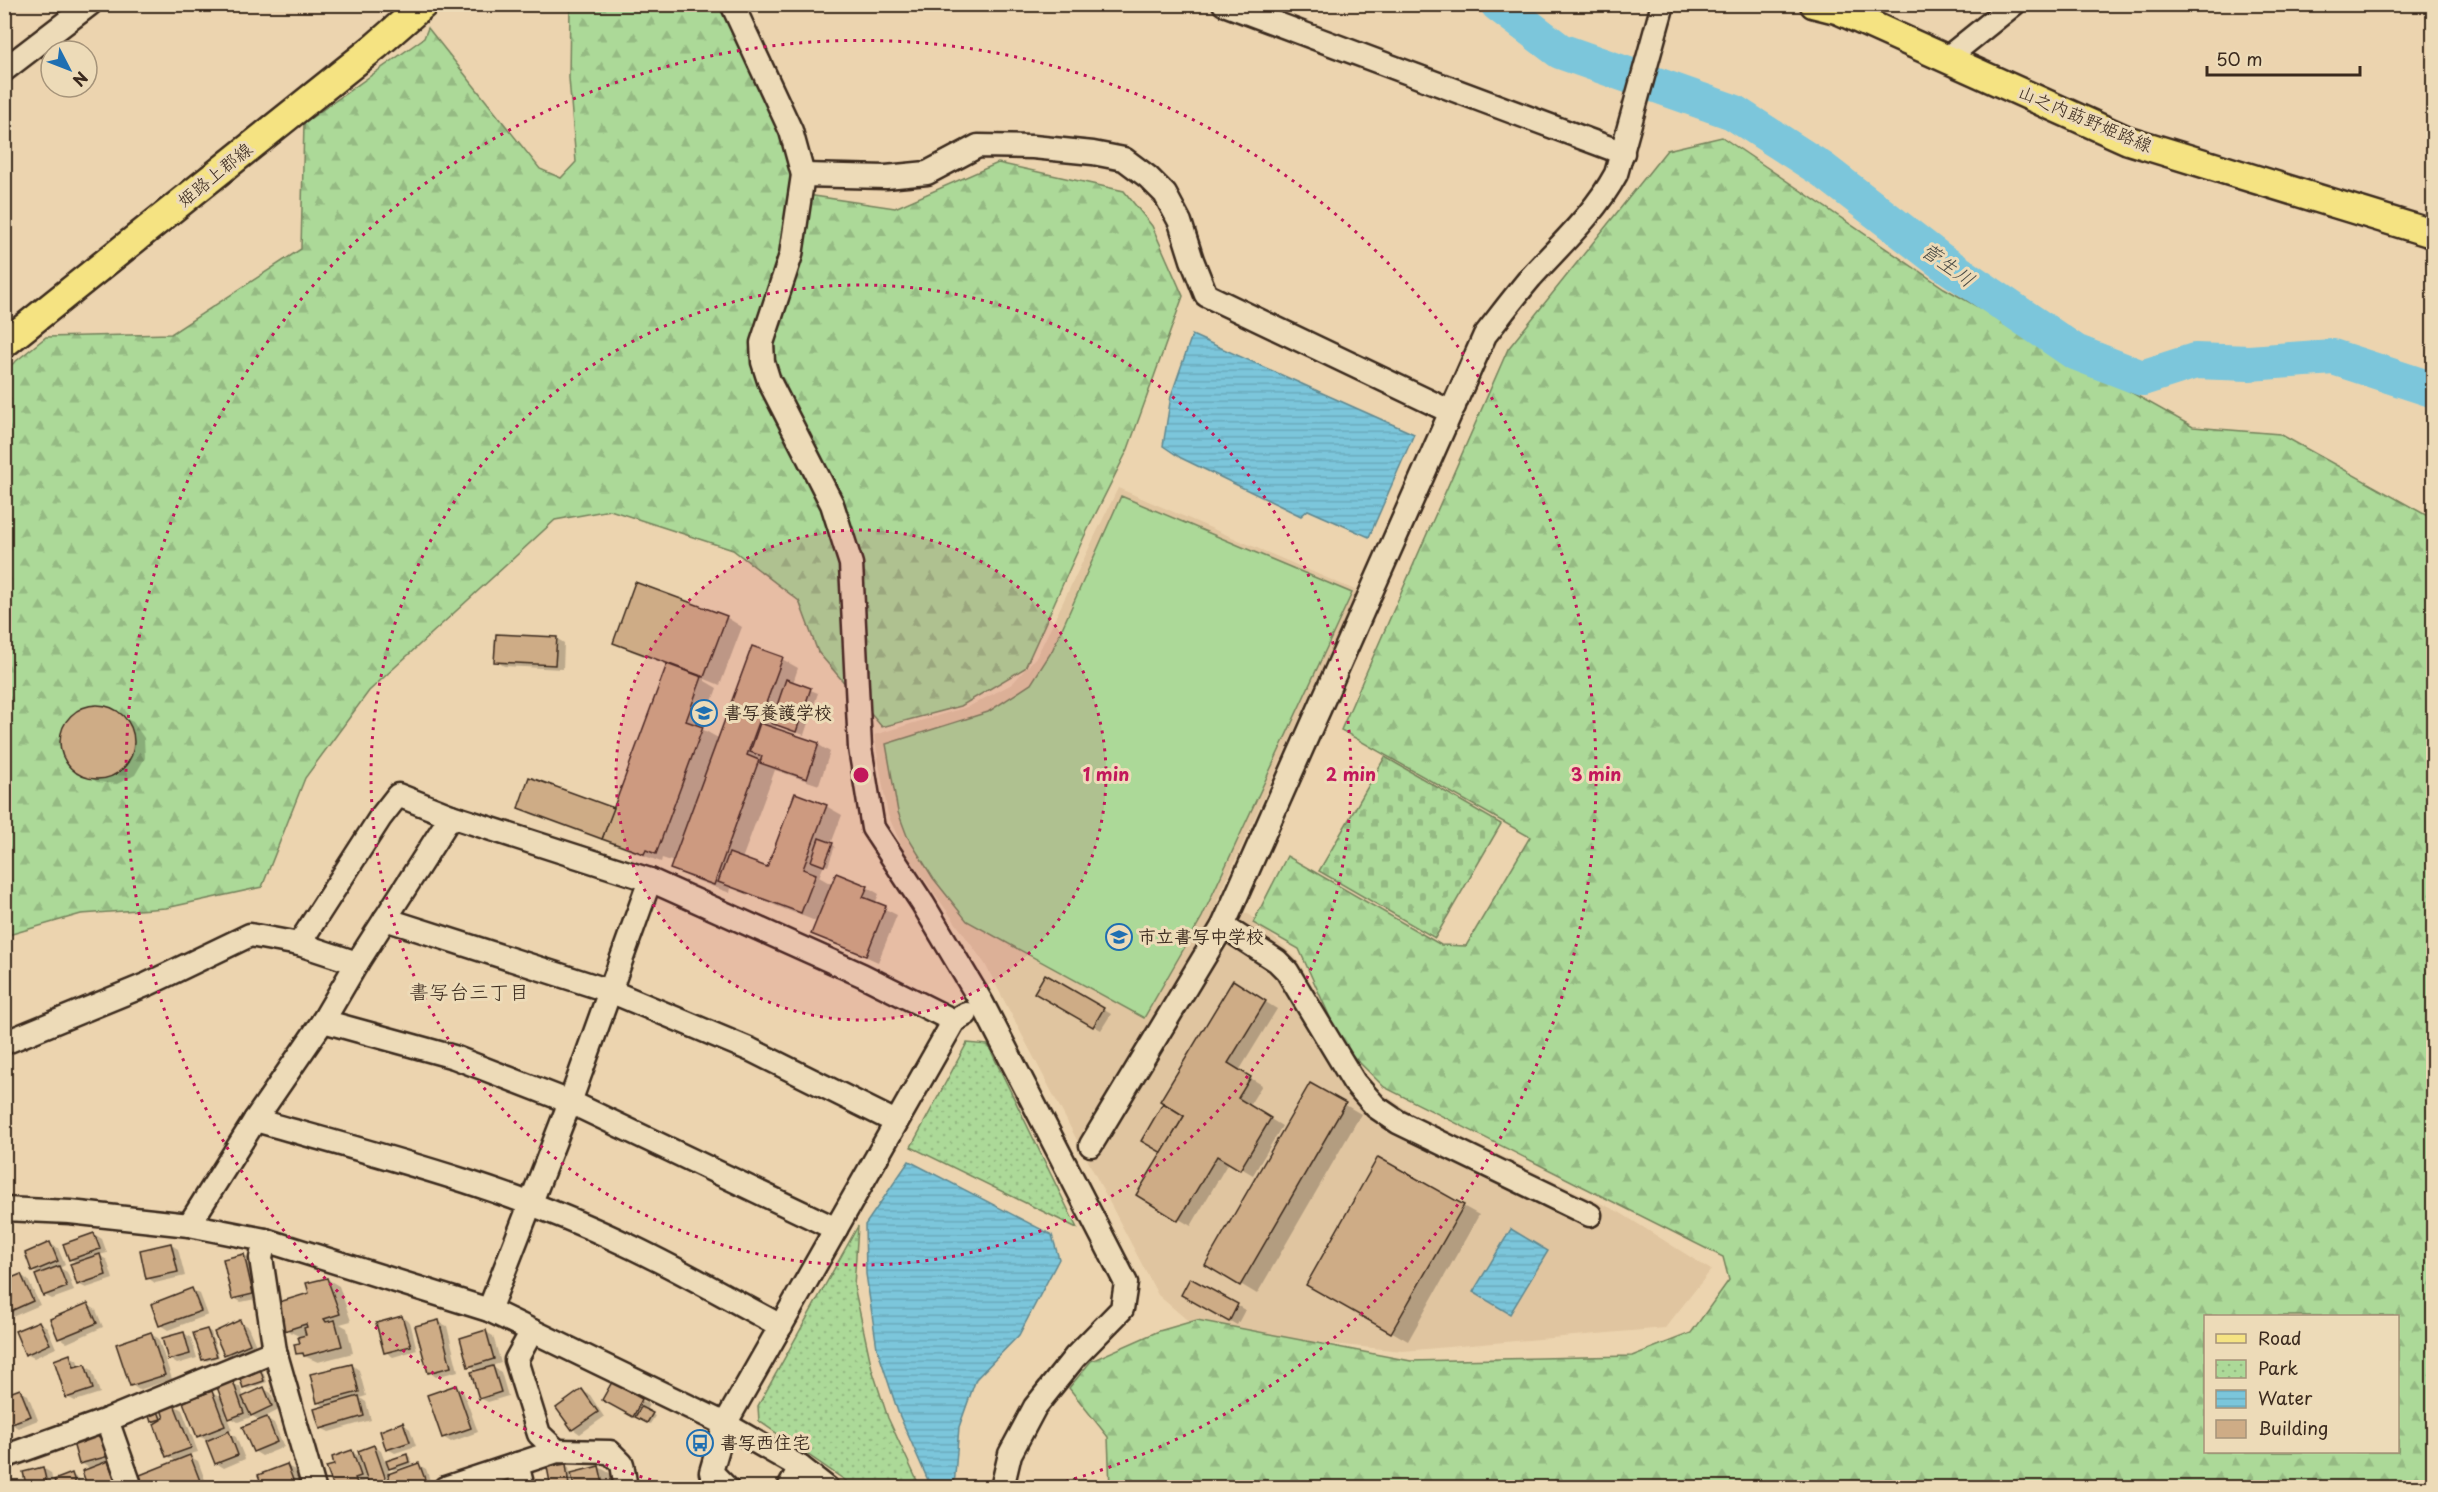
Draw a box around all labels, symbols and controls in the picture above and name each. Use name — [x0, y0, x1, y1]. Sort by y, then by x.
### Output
north arrow — [39, 39, 99, 99]
scale bar — [2207, 39, 2360, 77]
text: 50 m — [2216, 45, 2263, 72]
text: N — [68, 67, 94, 92]
street label: 山之内莇野姫路線 — [2014, 77, 2157, 158]
street label: 姫路上郡線 — [171, 135, 258, 213]
water label: 菅生川 — [1916, 234, 1982, 294]
school or university icon: 書写養護学校 — [689, 698, 719, 728]
place label: 書写養護学校 — [724, 698, 832, 725]
text: 1 min — [1083, 760, 1129, 787]
text: 2 min — [1326, 760, 1376, 787]
text: 3 min — [1571, 760, 1621, 787]
centre of rings — [851, 765, 871, 785]
school or university icon: 市立書写中学校 — [1104, 922, 1134, 952]
place label: 市立書写中学校 — [1138, 922, 1264, 949]
district label: 書写台三丁目 — [409, 976, 529, 1006]
legend — [2204, 1315, 2399, 1453]
text: Road — [2258, 1324, 2302, 1351]
text: Park — [2258, 1354, 2298, 1381]
text: Water — [2258, 1384, 2313, 1411]
text: Building — [2258, 1414, 2328, 1441]
bus stop icon: 書写西住宅 — [685, 1428, 715, 1458]
place label: 書写西住宅 — [720, 1428, 810, 1455]

